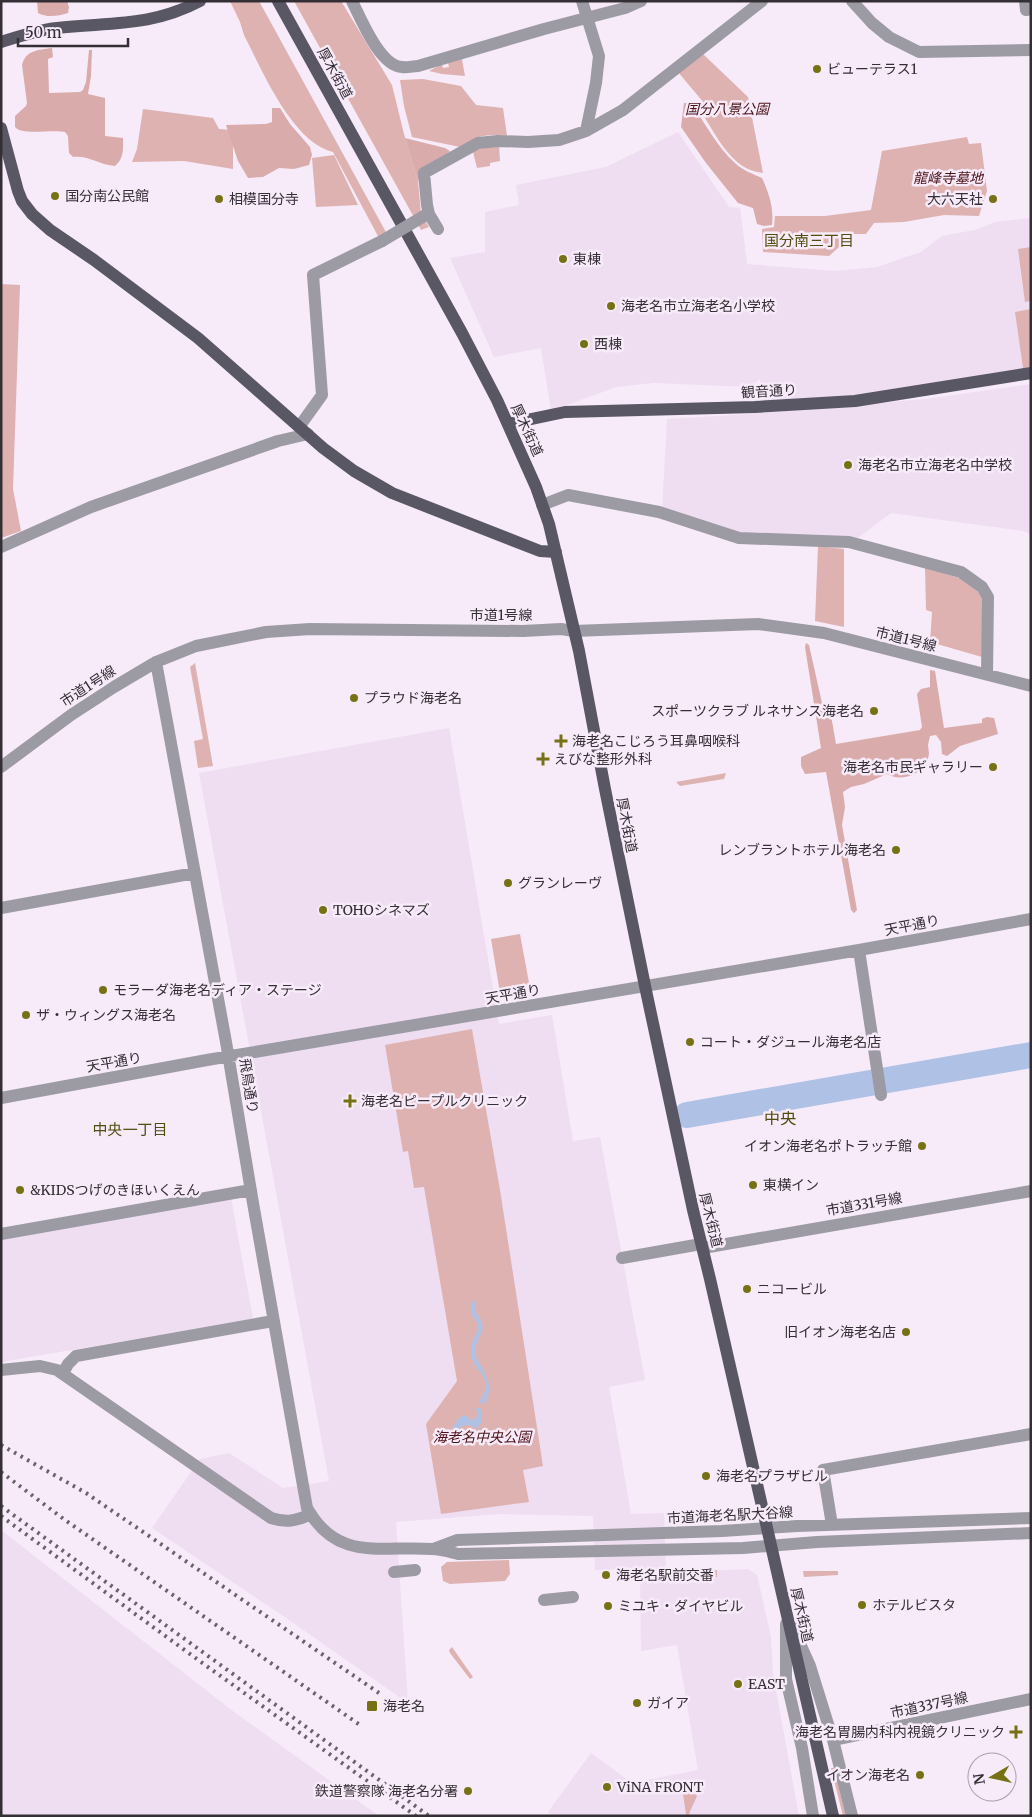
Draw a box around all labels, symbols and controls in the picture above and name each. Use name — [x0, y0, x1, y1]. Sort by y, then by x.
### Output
scale bar — [18, 15, 128, 47]
text: 50 m — [25, 23, 62, 42]
street label: 厚木街道 — [314, 44, 356, 102]
place label: ビューテラス1 — [827, 60, 917, 78]
marker: ビューテラス1 — [811, 63, 823, 75]
park label: 国分八景公園 — [685, 100, 771, 118]
park label: 龍峰寺墓地 — [913, 169, 985, 187]
place label: 国分南公民館 — [65, 187, 149, 205]
marker: 国分南公民館 — [49, 190, 61, 202]
place label: 相模国分寺 — [229, 190, 299, 208]
place label: 大六天社 — [927, 190, 983, 208]
marker: 相模国分寺 — [213, 193, 225, 205]
marker: 大六天社 — [987, 193, 999, 205]
district label: 国分南三丁目 — [764, 231, 854, 250]
place label: 東棟 — [573, 250, 601, 268]
marker: 東棟 — [557, 253, 569, 265]
place label: 海老名市立海老名小学校 — [621, 297, 775, 315]
marker: 海老名市立海老名小学校 — [605, 300, 617, 312]
place label: 西棟 — [594, 335, 622, 353]
marker: 西棟 — [578, 338, 590, 350]
street label: 観音通り — [741, 381, 797, 401]
street label: 厚木街道 — [507, 401, 547, 459]
place label: 海老名市立海老名中学校 — [858, 456, 1012, 474]
marker: 海老名市立海老名中学校 — [842, 459, 854, 471]
street label: 市道1号線 — [470, 606, 532, 624]
street label: 市道1号線 — [874, 623, 938, 655]
street label: 市道1号線 — [57, 661, 119, 711]
place label: プラウド海老名 — [364, 689, 462, 707]
marker: プラウド海老名 — [348, 692, 360, 704]
place label: スポーツクラブ ルネサンス海老名 — [651, 702, 864, 720]
marker: スポーツクラブ ルネサンス海老名 — [868, 705, 880, 717]
place label: 海老名こじろう耳鼻咽喉科 — [572, 732, 740, 750]
marker: 海老名こじろう耳鼻咽喉科 — [554, 734, 568, 748]
place label: えびな整形外科 — [554, 750, 652, 768]
marker: えびな整形外科 — [536, 752, 550, 766]
place label: 海老名市民ギャラリー — [843, 758, 983, 776]
marker: 海老名市民ギャラリー — [987, 761, 999, 773]
street label: 厚木街道 — [613, 796, 641, 854]
place label: レンブラントホテル海老名 — [718, 841, 886, 859]
marker: レンブラントホテル海老名 — [890, 844, 902, 856]
place label: グランレーヴ — [518, 874, 602, 892]
marker: グランレーヴ — [502, 877, 514, 889]
place label: TOHOシネマズ — [333, 901, 430, 919]
marker: TOHOシネマズ — [317, 904, 329, 916]
street label: 天平通り — [883, 911, 941, 939]
street label: 天平通り — [484, 980, 542, 1008]
place label: モラーダ海老名ディア・ステージ — [113, 981, 322, 999]
marker: モラーダ海老名ディア・ステージ — [97, 984, 109, 996]
place label: ザ・ウィングス海老名 — [36, 1006, 176, 1024]
marker: ザ・ウィングス海老名 — [20, 1009, 32, 1021]
place label: コート・ダジュール海老名店 — [700, 1033, 881, 1051]
marker: コート・ダジュール海老名店 — [684, 1036, 696, 1048]
street label: 天平通り — [85, 1048, 143, 1076]
street label: 飛鳥通り — [236, 1057, 262, 1115]
place label: 海老名ピープルクリニック — [361, 1092, 528, 1110]
marker: 海老名ピープルクリニック — [343, 1094, 357, 1108]
district label: 中央 — [764, 1108, 796, 1128]
district label: 中央一丁目 — [92, 1120, 168, 1139]
place label: イオン海老名ポトラッチ館 — [744, 1137, 912, 1155]
marker: イオン海老名ポトラッチ館 — [916, 1140, 928, 1152]
place label: 東横イン — [763, 1176, 819, 1194]
marker: 東横イン — [747, 1179, 759, 1191]
place label: &KIDSつげのきほいくえん — [30, 1181, 200, 1199]
marker: &KIDSつげのきほいくえん — [14, 1184, 26, 1196]
street label: 市道331号線 — [824, 1188, 904, 1220]
street label: 厚木街道 — [695, 1191, 727, 1249]
place label: ニコービル — [757, 1280, 827, 1298]
marker: ニコービル — [741, 1283, 753, 1295]
place label: 旧イオン海老名店 — [784, 1323, 896, 1341]
marker: 旧イオン海老名店 — [900, 1326, 912, 1338]
park label: 海老名中央公園 — [433, 1428, 533, 1446]
place label: 海老名プラザビル — [716, 1467, 828, 1485]
marker: 海老名プラザビル — [700, 1470, 712, 1482]
street label: 市道海老名駅大谷線 — [667, 1503, 793, 1527]
place label: 海老名駅前交番 — [616, 1566, 714, 1584]
marker: 海老名駅前交番 — [600, 1569, 612, 1581]
street label: 厚木街道 — [787, 1586, 817, 1644]
place label: ホテルビスタ — [872, 1596, 956, 1614]
place label: ミユキ・ダイヤビル — [618, 1597, 744, 1615]
marker: ホテルビスタ — [856, 1599, 868, 1611]
marker: ミユキ・ダイヤビル — [602, 1600, 614, 1612]
place label: EAST — [748, 1675, 785, 1693]
marker: EAST — [732, 1678, 744, 1690]
street label: 市道337号線 — [889, 1688, 969, 1722]
place label: ガイア — [647, 1694, 689, 1712]
place label: 海老名 — [383, 1697, 425, 1715]
marker: ガイア — [631, 1697, 643, 1709]
marker: 海老名 — [365, 1699, 379, 1713]
place label: 海老名胃腸内科内視鏡クリニック — [795, 1723, 1005, 1741]
marker: 海老名胃腸内科内視鏡クリニック — [1009, 1725, 1023, 1739]
north arrow — [967, 1752, 1017, 1802]
place label: イオン海老名 — [826, 1766, 910, 1784]
marker: イオン海老名 — [914, 1769, 926, 1781]
text: N — [969, 1772, 989, 1786]
place label: ViNA FRONT — [616, 1778, 704, 1796]
marker: ViNA FRONT — [601, 1781, 613, 1793]
place label: 鉄道警察隊 海老名分署 — [315, 1782, 458, 1800]
marker: 鉄道警察隊 海老名分署 — [462, 1785, 474, 1797]

